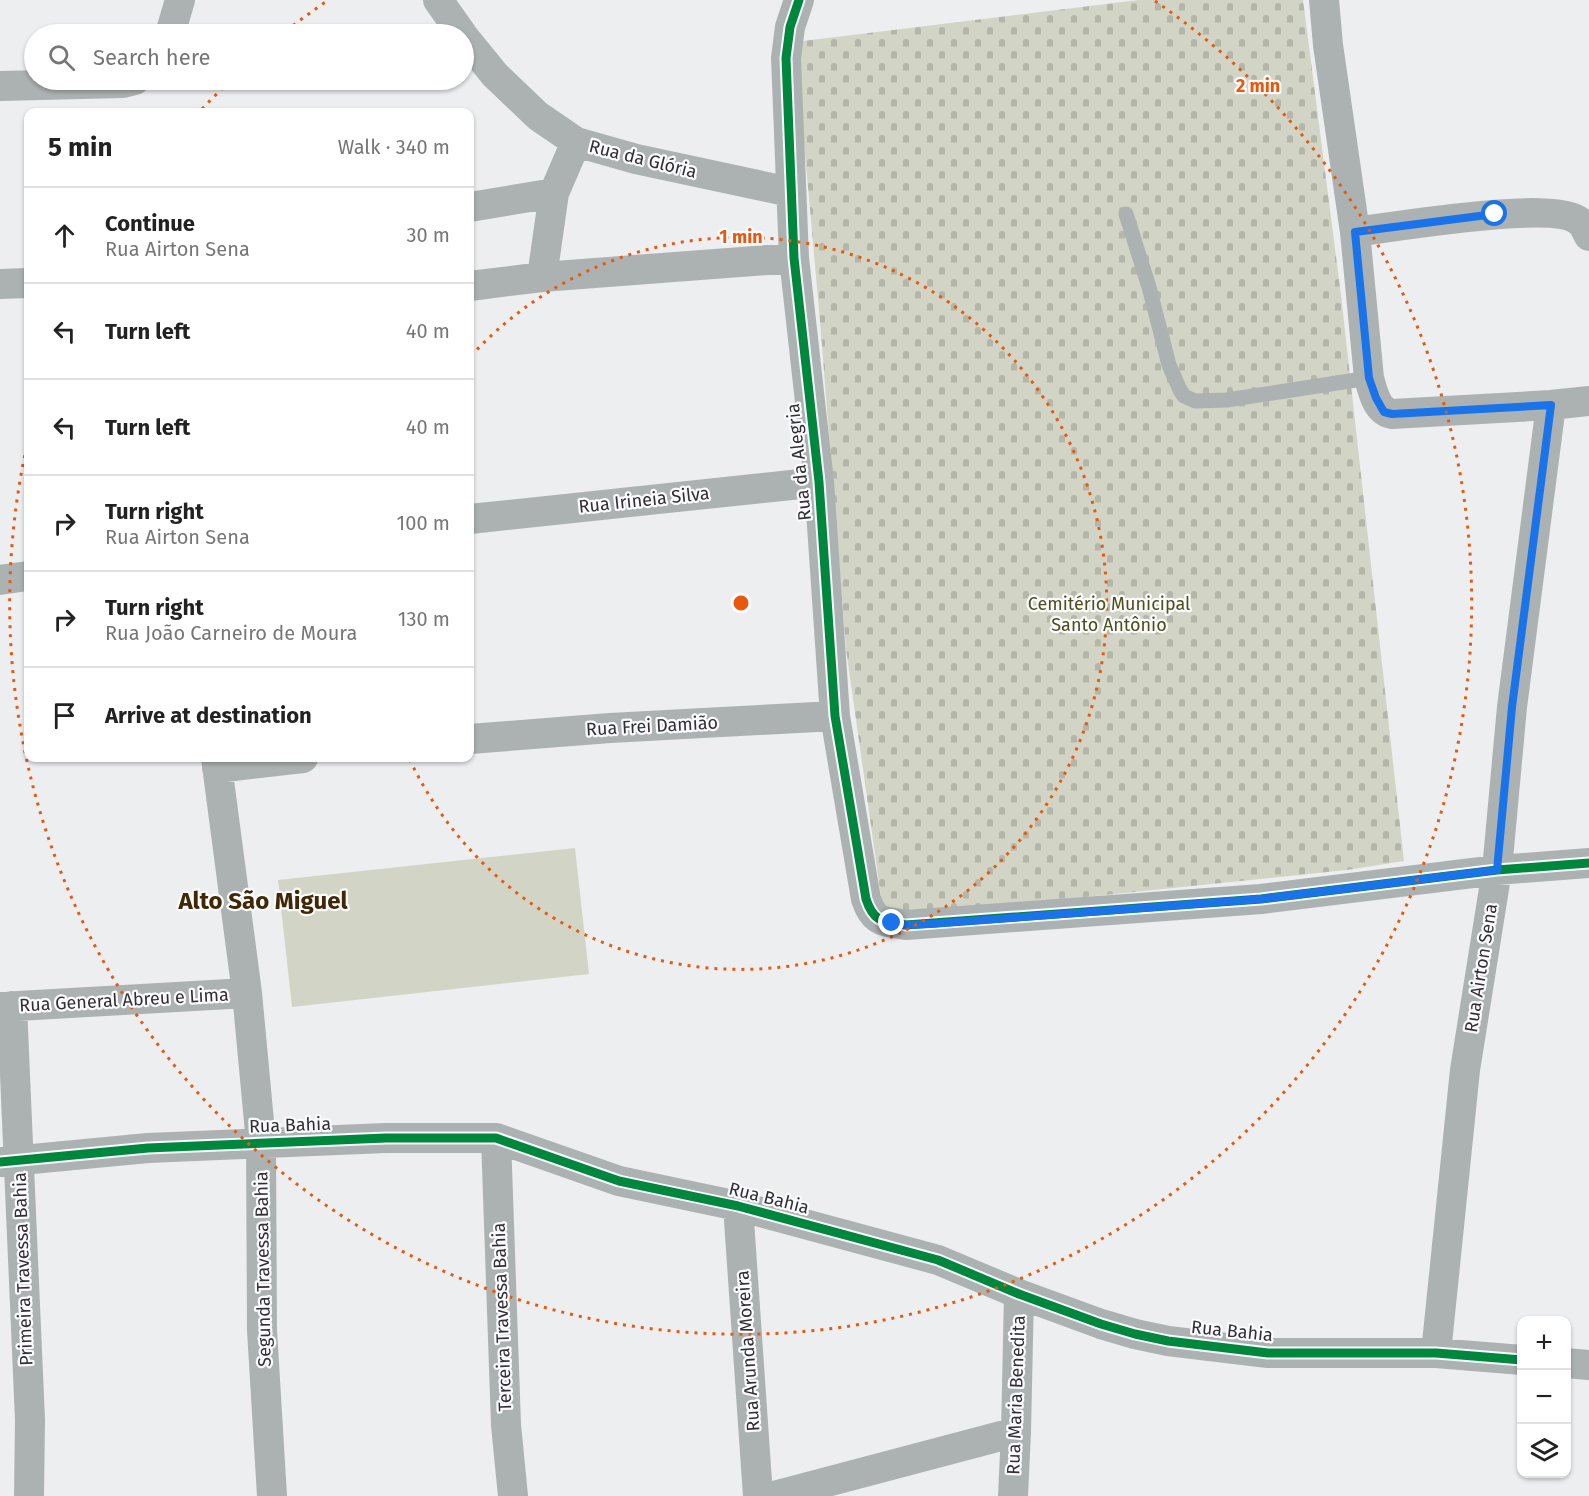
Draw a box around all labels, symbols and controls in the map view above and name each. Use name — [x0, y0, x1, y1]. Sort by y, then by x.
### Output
search box — [24, 24, 474, 90]
icon: search — [45, 41, 78, 74]
text: Search here — [93, 44, 211, 71]
text: 2 min — [1236, 75, 1280, 97]
text: 5 min — [48, 132, 112, 163]
text: Walk · 340 m — [338, 135, 450, 159]
street label: Rua da Glória — [587, 135, 699, 183]
route start — [1481, 200, 1507, 226]
text: Continue — [105, 210, 195, 237]
icon: ahead — [48, 219, 81, 252]
text: 30 m — [406, 223, 450, 247]
text: 1 min — [719, 226, 763, 248]
text: Rua Airton Sena — [105, 237, 250, 261]
icon: left — [48, 315, 81, 348]
text: Turn left — [105, 318, 190, 345]
text: 40 m — [406, 319, 450, 343]
street label: Rua da Alegria — [782, 402, 816, 522]
icon: left — [48, 411, 81, 444]
text: Turn left — [105, 414, 190, 441]
text: 40 m — [406, 415, 450, 439]
street label: Rua Irineia Silva — [577, 482, 711, 518]
text: Turn right — [105, 498, 204, 525]
icon: right — [48, 507, 81, 540]
text: 100 m — [397, 511, 450, 535]
text: Rua Airton Sena — [105, 525, 250, 549]
centre of rings — [731, 593, 751, 613]
park label: Cemitério Municipal Santo Antônio — [1028, 593, 1190, 636]
text: Turn right — [105, 594, 204, 621]
icon: right — [48, 603, 81, 636]
text: 130 m — [398, 607, 450, 631]
text: Rua João Carneiro de Moura — [105, 621, 357, 645]
icon: arrive — [48, 699, 81, 732]
text: Arrive at destination — [105, 702, 312, 729]
street label: Rua Frei Damião — [585, 712, 719, 740]
district label: Alto São Miguel — [177, 887, 348, 915]
street label: Rua Airton Sena — [1460, 902, 1502, 1034]
route end — [878, 909, 904, 935]
street label: Rua General Abreu e Lima — [19, 984, 229, 1016]
street label: Rua Bahia — [249, 1113, 331, 1137]
street label: Segunda Travessa Bahia — [250, 1171, 276, 1367]
street label: Primeira Travessa Bahia — [9, 1172, 37, 1366]
street label: Rua Bahia — [727, 1177, 811, 1219]
street label: Terceira Travessa Bahia — [488, 1222, 516, 1412]
street label: Rua Arunda Moreira — [731, 1270, 765, 1432]
street label: Rua Maria Benedita — [1002, 1315, 1030, 1475]
street label: Rua Bahia — [1190, 1316, 1274, 1346]
map controls — [1517, 1316, 1571, 1478]
button: + — [1517, 1316, 1571, 1370]
button: − — [1517, 1370, 1571, 1424]
button: layers — [1517, 1424, 1571, 1478]

